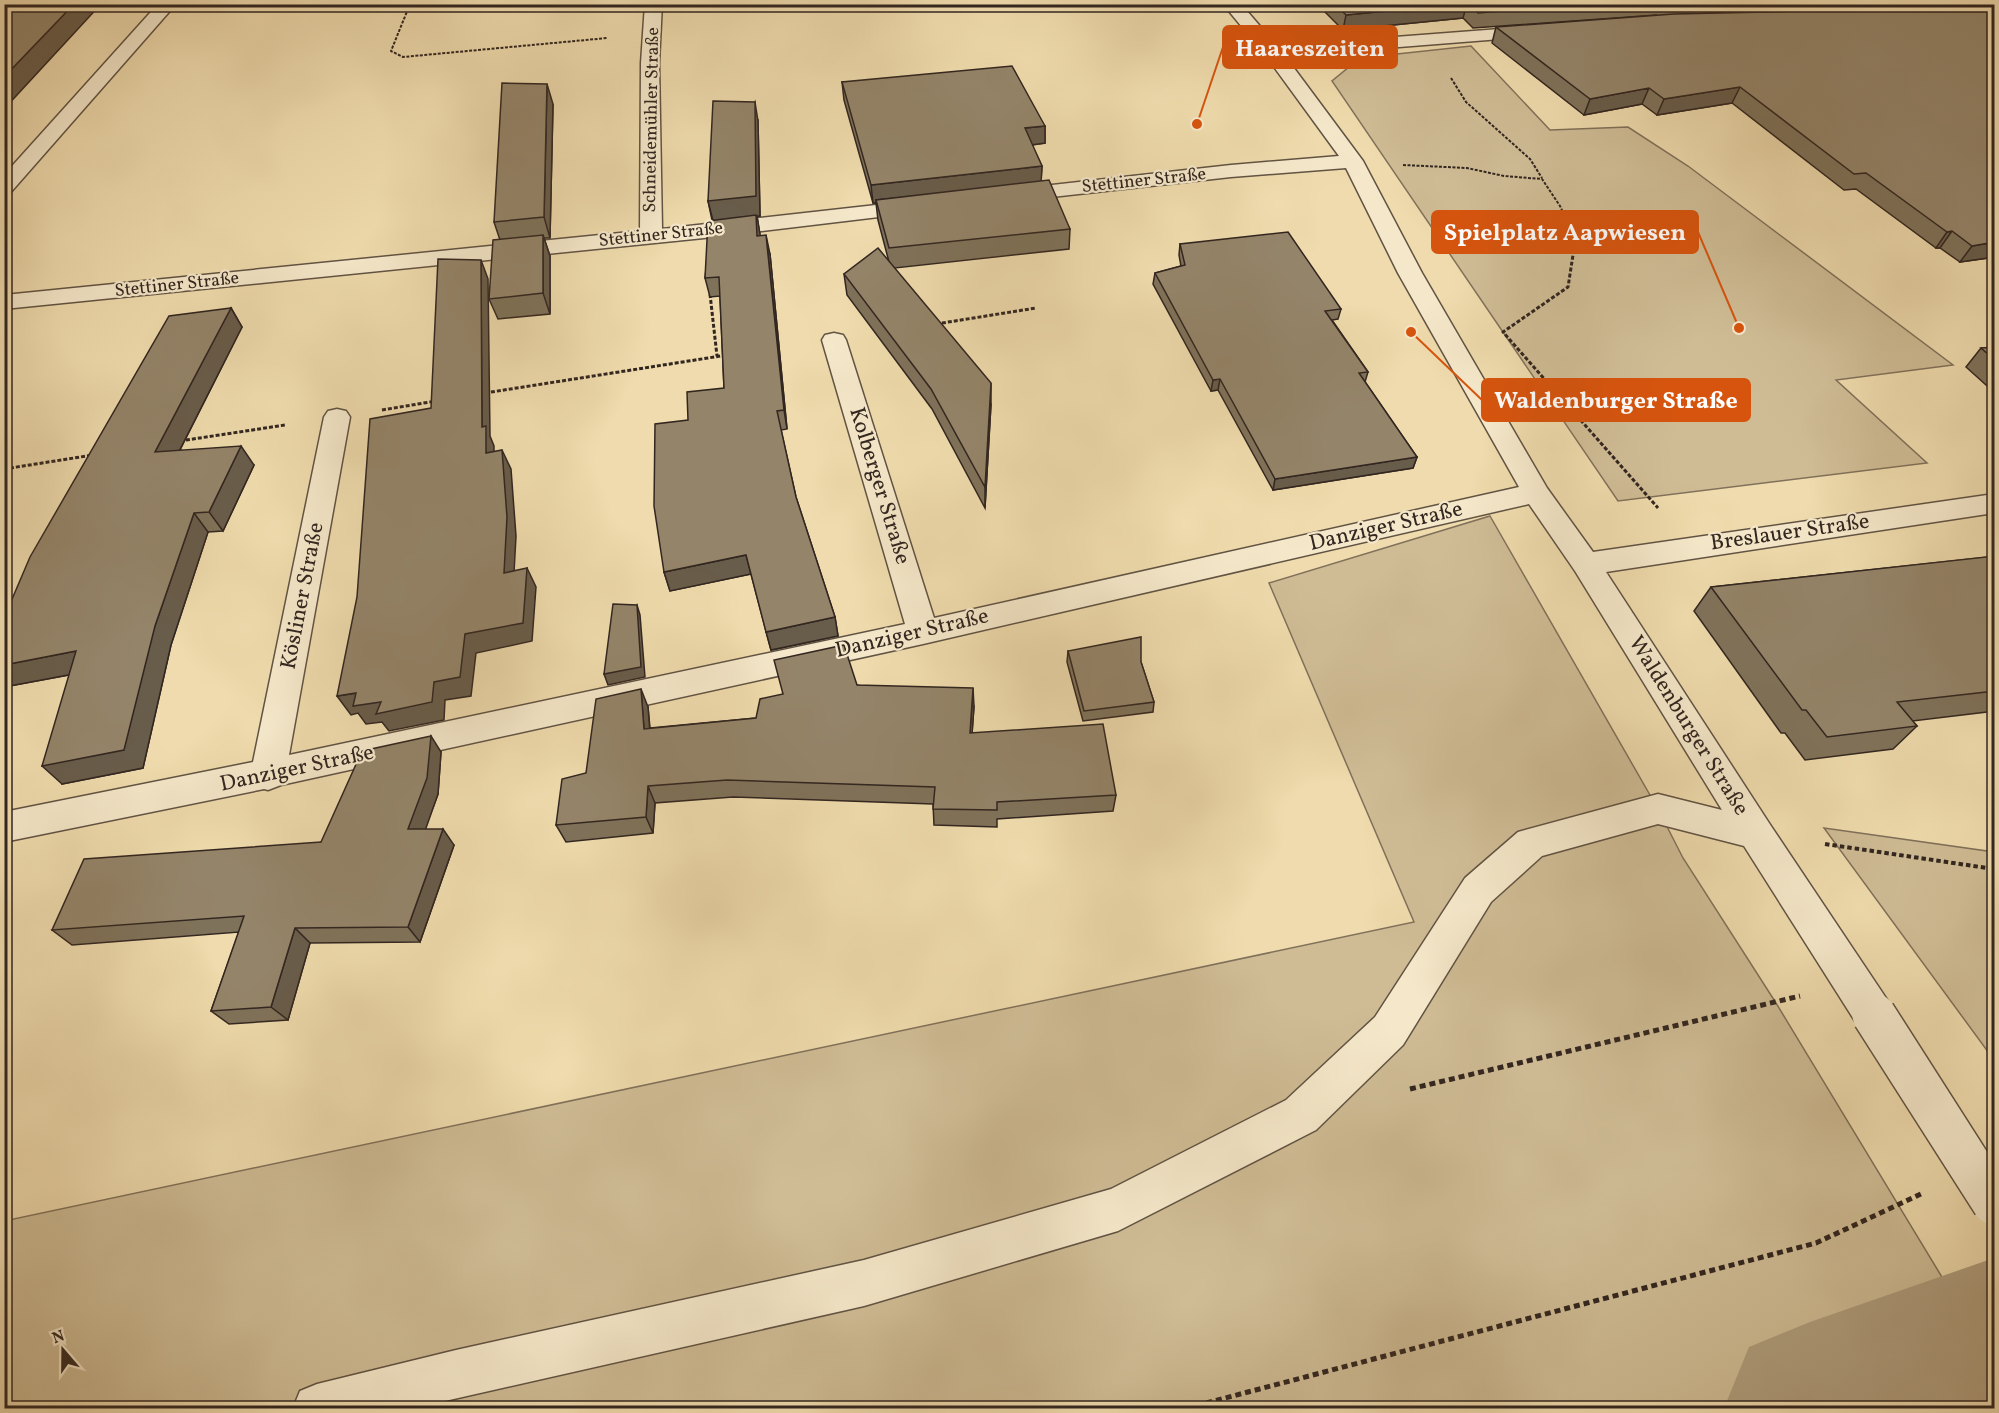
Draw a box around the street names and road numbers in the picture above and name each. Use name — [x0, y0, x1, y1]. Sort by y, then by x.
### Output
street label: Schneidemühler Straße — [638, 27, 666, 213]
street label: Stettiner Straße — [1081, 162, 1207, 200]
street label: Stettiner Straße — [598, 216, 724, 254]
street label: Stettiner Straße — [114, 266, 240, 304]
street label: Kolberger Straße — [840, 404, 918, 568]
street label: Danziger Straße — [1306, 494, 1466, 560]
street label: Breslauer Straße — [1708, 506, 1872, 560]
street label: Kösliner Straße — [274, 520, 332, 672]
street label: Danziger Straße — [832, 601, 992, 667]
street label: Waldenburger Straße — [1620, 630, 1756, 822]
street label: Danziger Straße — [217, 738, 377, 800]

